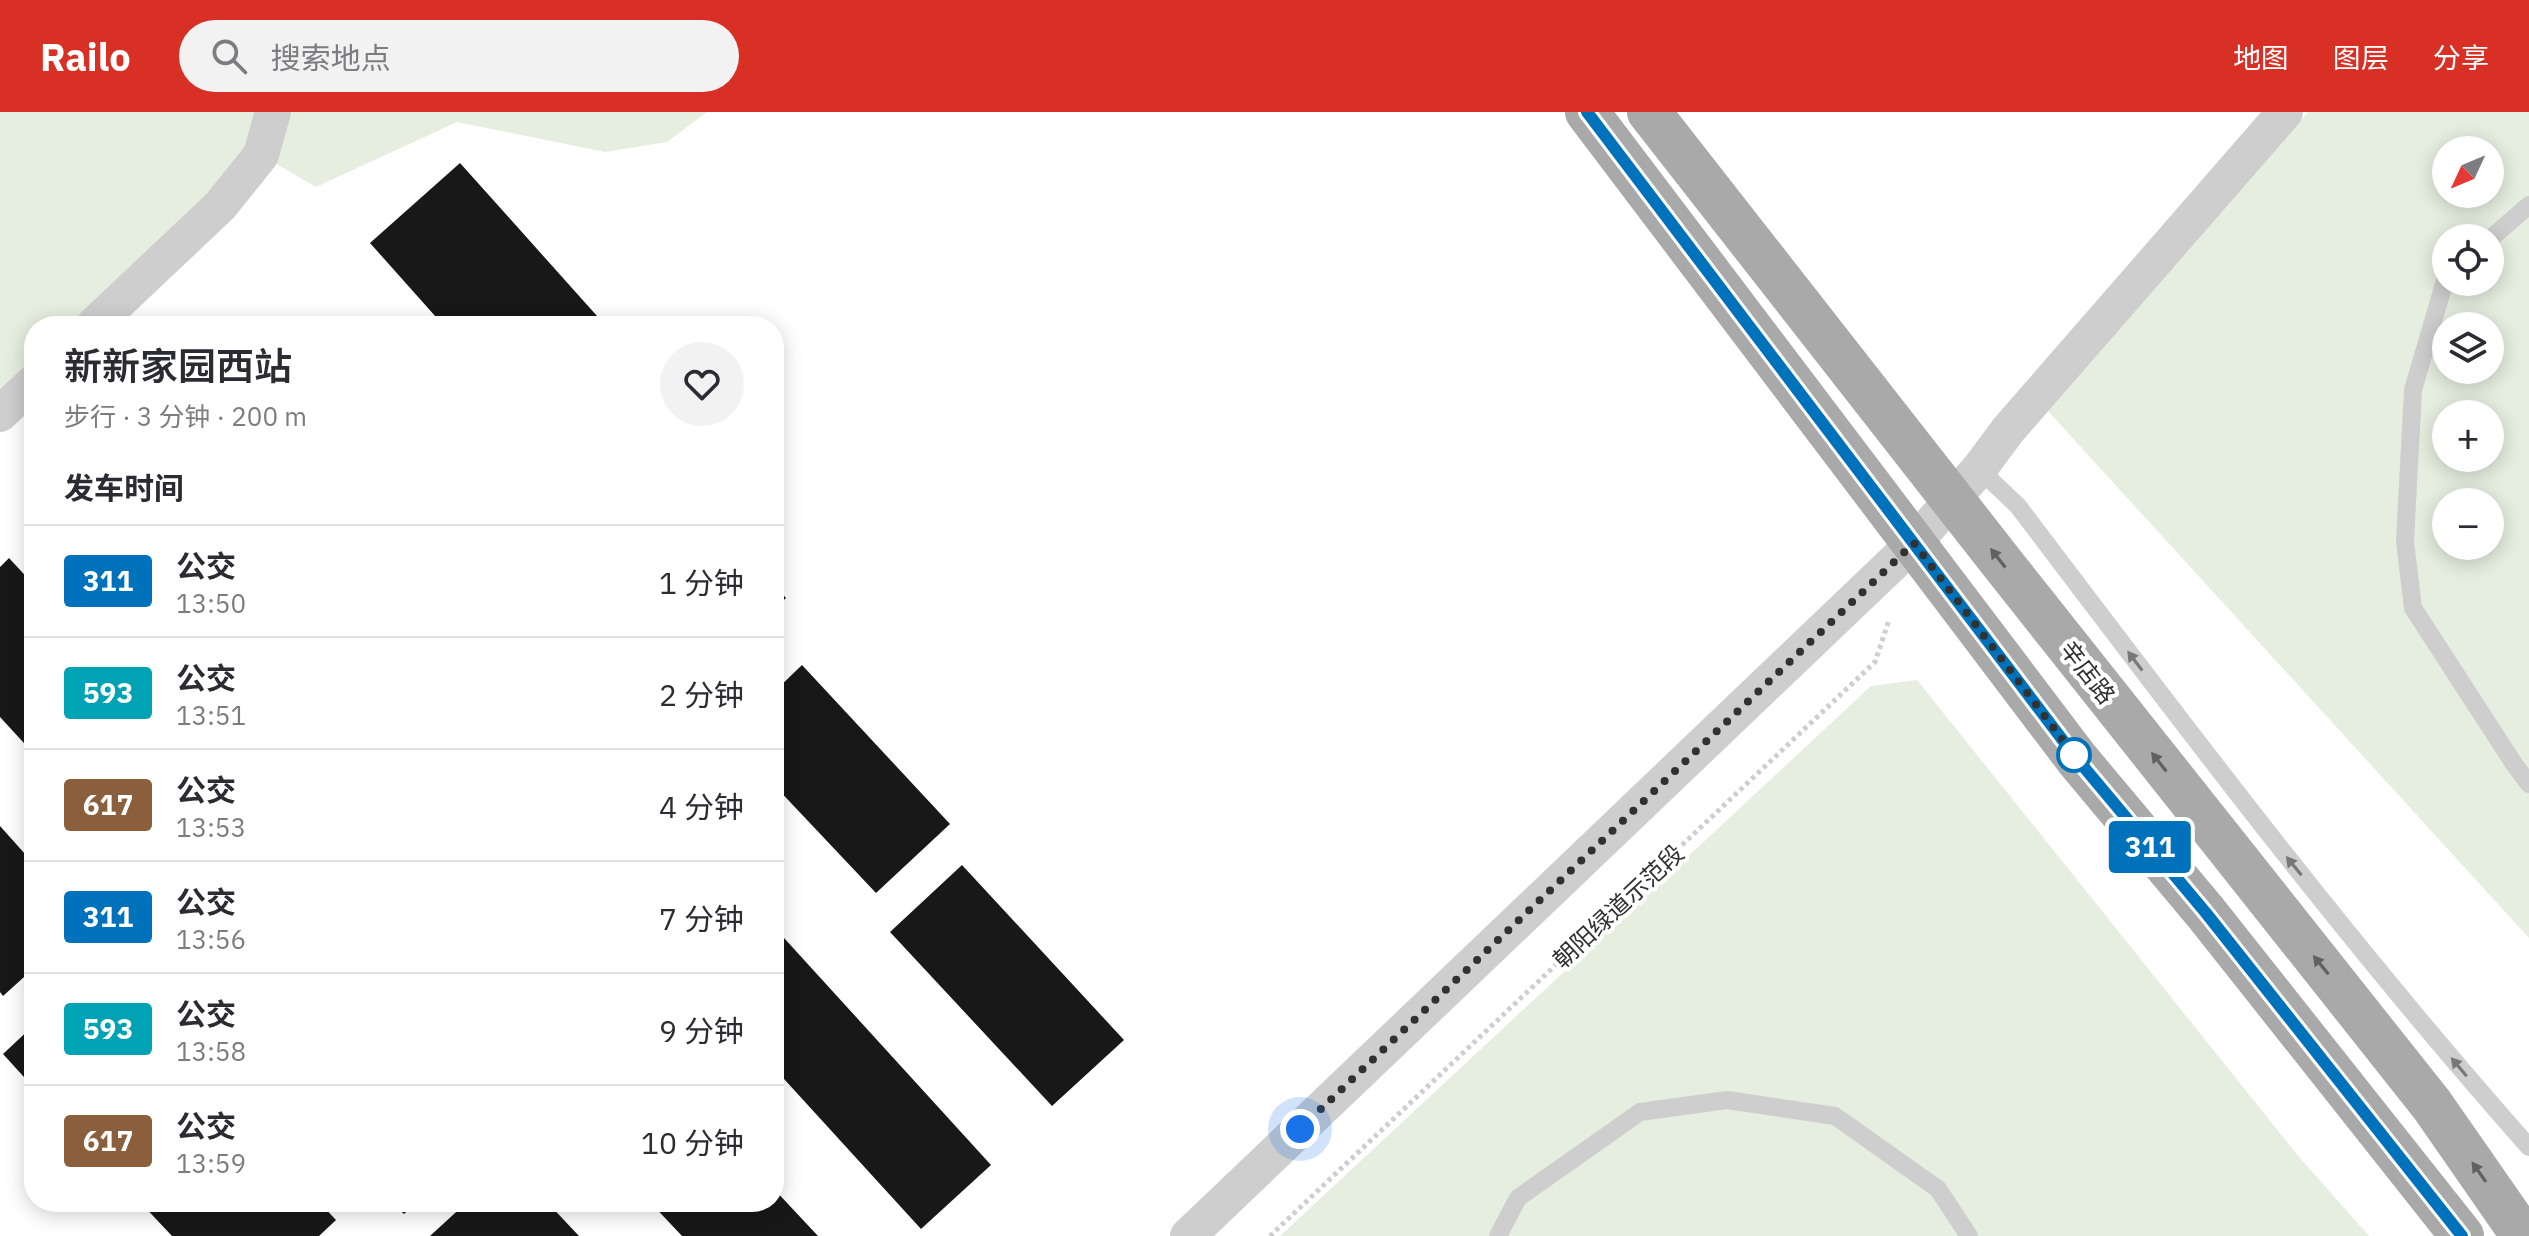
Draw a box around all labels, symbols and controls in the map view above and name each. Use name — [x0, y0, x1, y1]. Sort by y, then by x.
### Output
search box — [179, 20, 739, 92]
text: Railo — [40, 32, 131, 81]
icon: search — [207, 34, 251, 78]
text: 搜索地点 — [271, 38, 391, 77]
text: 地图 — [2233, 39, 2289, 76]
text: 图层 — [2333, 39, 2389, 76]
text: 分享 — [2433, 39, 2489, 76]
north arrow — [2432, 136, 2504, 208]
map controls — [2432, 136, 2504, 560]
button: locate — [2432, 224, 2504, 296]
button: layers — [2432, 312, 2504, 384]
text: 新新家园西站 — [64, 341, 292, 390]
button: heart — [660, 342, 744, 426]
text: 步行 · 3 分钟 · 200 m — [64, 399, 307, 433]
button: + — [2432, 400, 2504, 472]
text: 发车时间 — [64, 468, 184, 507]
button: − — [2432, 488, 2504, 560]
text: 公交 — [176, 546, 236, 585]
one-way arrow — [1990, 548, 2006, 568]
text: 311 — [83, 562, 133, 599]
text: 1 分钟 — [659, 563, 744, 602]
text: 13:50 — [176, 586, 246, 620]
street label: 辛店路 — [2053, 634, 2123, 710]
one-way arrow — [2127, 651, 2143, 671]
text: 公交 — [176, 658, 236, 697]
text: 593 — [83, 674, 133, 711]
text: 2 分钟 — [659, 675, 744, 714]
text: 13:51 — [176, 698, 246, 732]
unlabelled marker — [2057, 738, 2091, 772]
one-way arrow — [2151, 752, 2168, 772]
text: 公交 — [176, 770, 236, 809]
text: 617 — [83, 786, 133, 823]
text: 4 分钟 — [659, 787, 744, 826]
text: 13:53 — [176, 810, 246, 844]
line badge: 311 — [2104, 821, 2196, 873]
text: 311 — [2125, 828, 2175, 865]
street label: 朝阳绿道示范段 — [1546, 837, 1690, 975]
one-way arrow — [2286, 856, 2303, 876]
text: 公交 — [176, 882, 236, 921]
text: 311 — [83, 898, 133, 935]
text: 7 分钟 — [659, 899, 744, 938]
text: 13:56 — [176, 922, 246, 956]
one-way arrow — [2313, 955, 2330, 975]
text: 公交 — [176, 994, 236, 1033]
text: 593 — [83, 1010, 133, 1047]
text: 9 分钟 — [659, 1011, 744, 1050]
text: 13:58 — [176, 1034, 246, 1068]
one-way arrow — [2451, 1058, 2468, 1078]
text: 公交 — [176, 1106, 236, 1145]
your location — [1280, 1109, 1320, 1149]
text: 617 — [83, 1122, 133, 1159]
text: 10 分钟 — [641, 1123, 744, 1162]
text: 13:59 — [176, 1146, 246, 1180]
one-way arrow — [2472, 1161, 2487, 1182]

